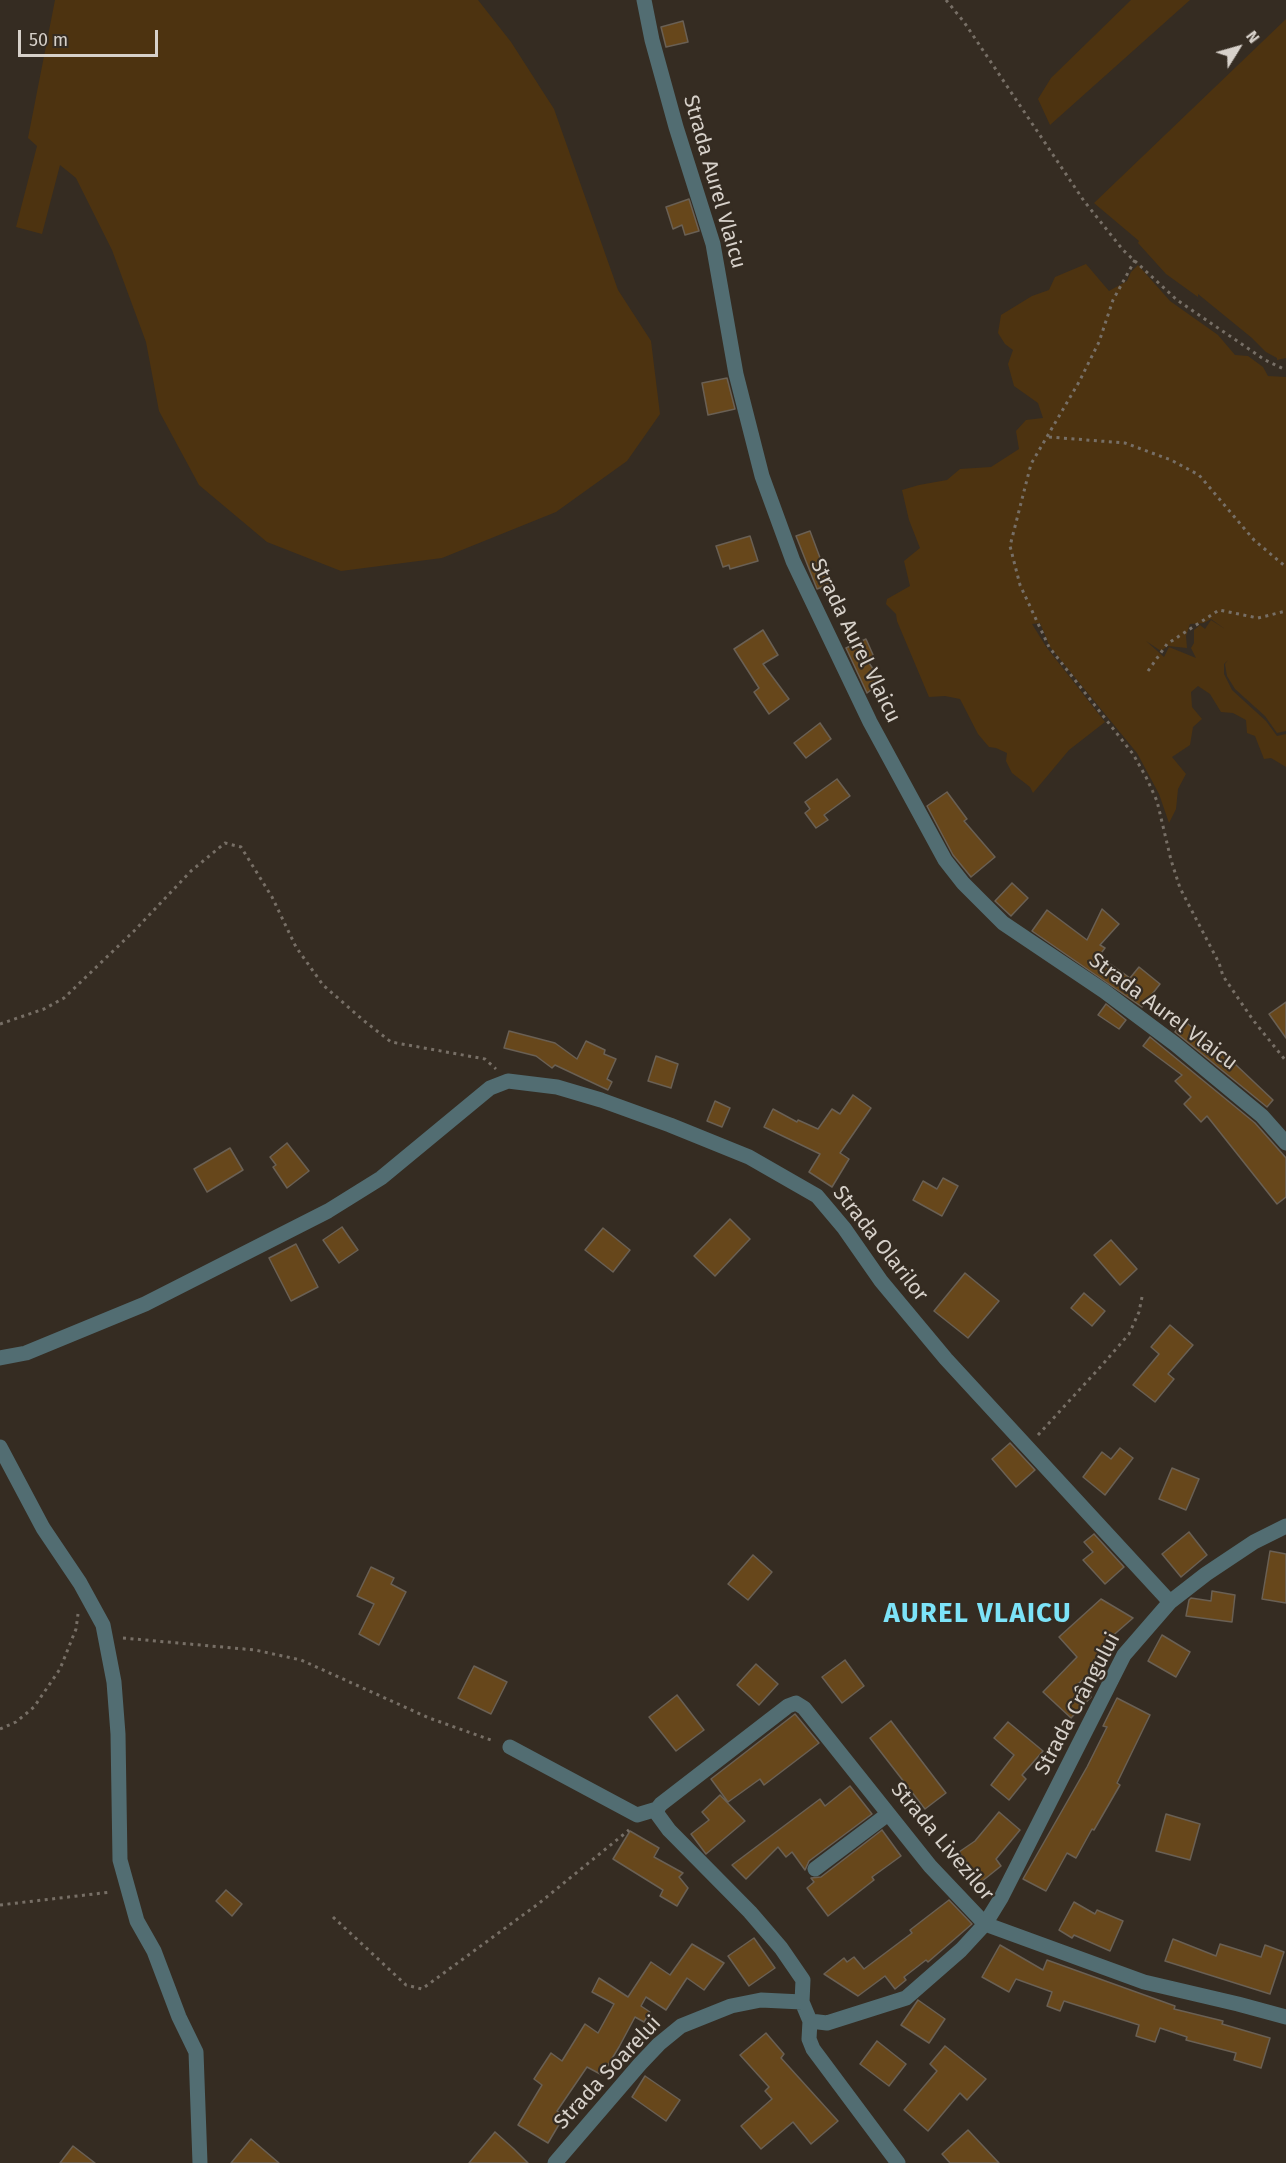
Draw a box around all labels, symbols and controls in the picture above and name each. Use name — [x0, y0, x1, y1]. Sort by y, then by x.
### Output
scale bar — [21, 18, 160, 56]
north arrow — [1208, 18, 1268, 78]
text: N — [1242, 27, 1264, 47]
text: 50 m — [29, 29, 68, 51]
street label: Strada Aurel Vlaicu — [677, 92, 751, 272]
street label: Strada Aurel Vlaicu — [804, 555, 906, 727]
street label: Strada Aurel Vlaicu — [1084, 948, 1242, 1076]
street label: Strada Olarilor — [827, 1181, 933, 1307]
district label: AUREL VLAICU — [884, 1598, 1072, 1630]
street label: Strada Crângului — [1030, 1629, 1126, 1779]
street label: Strada Livezilor — [885, 1778, 999, 1906]
street label: Strada Soarelui — [549, 2011, 667, 2135]

